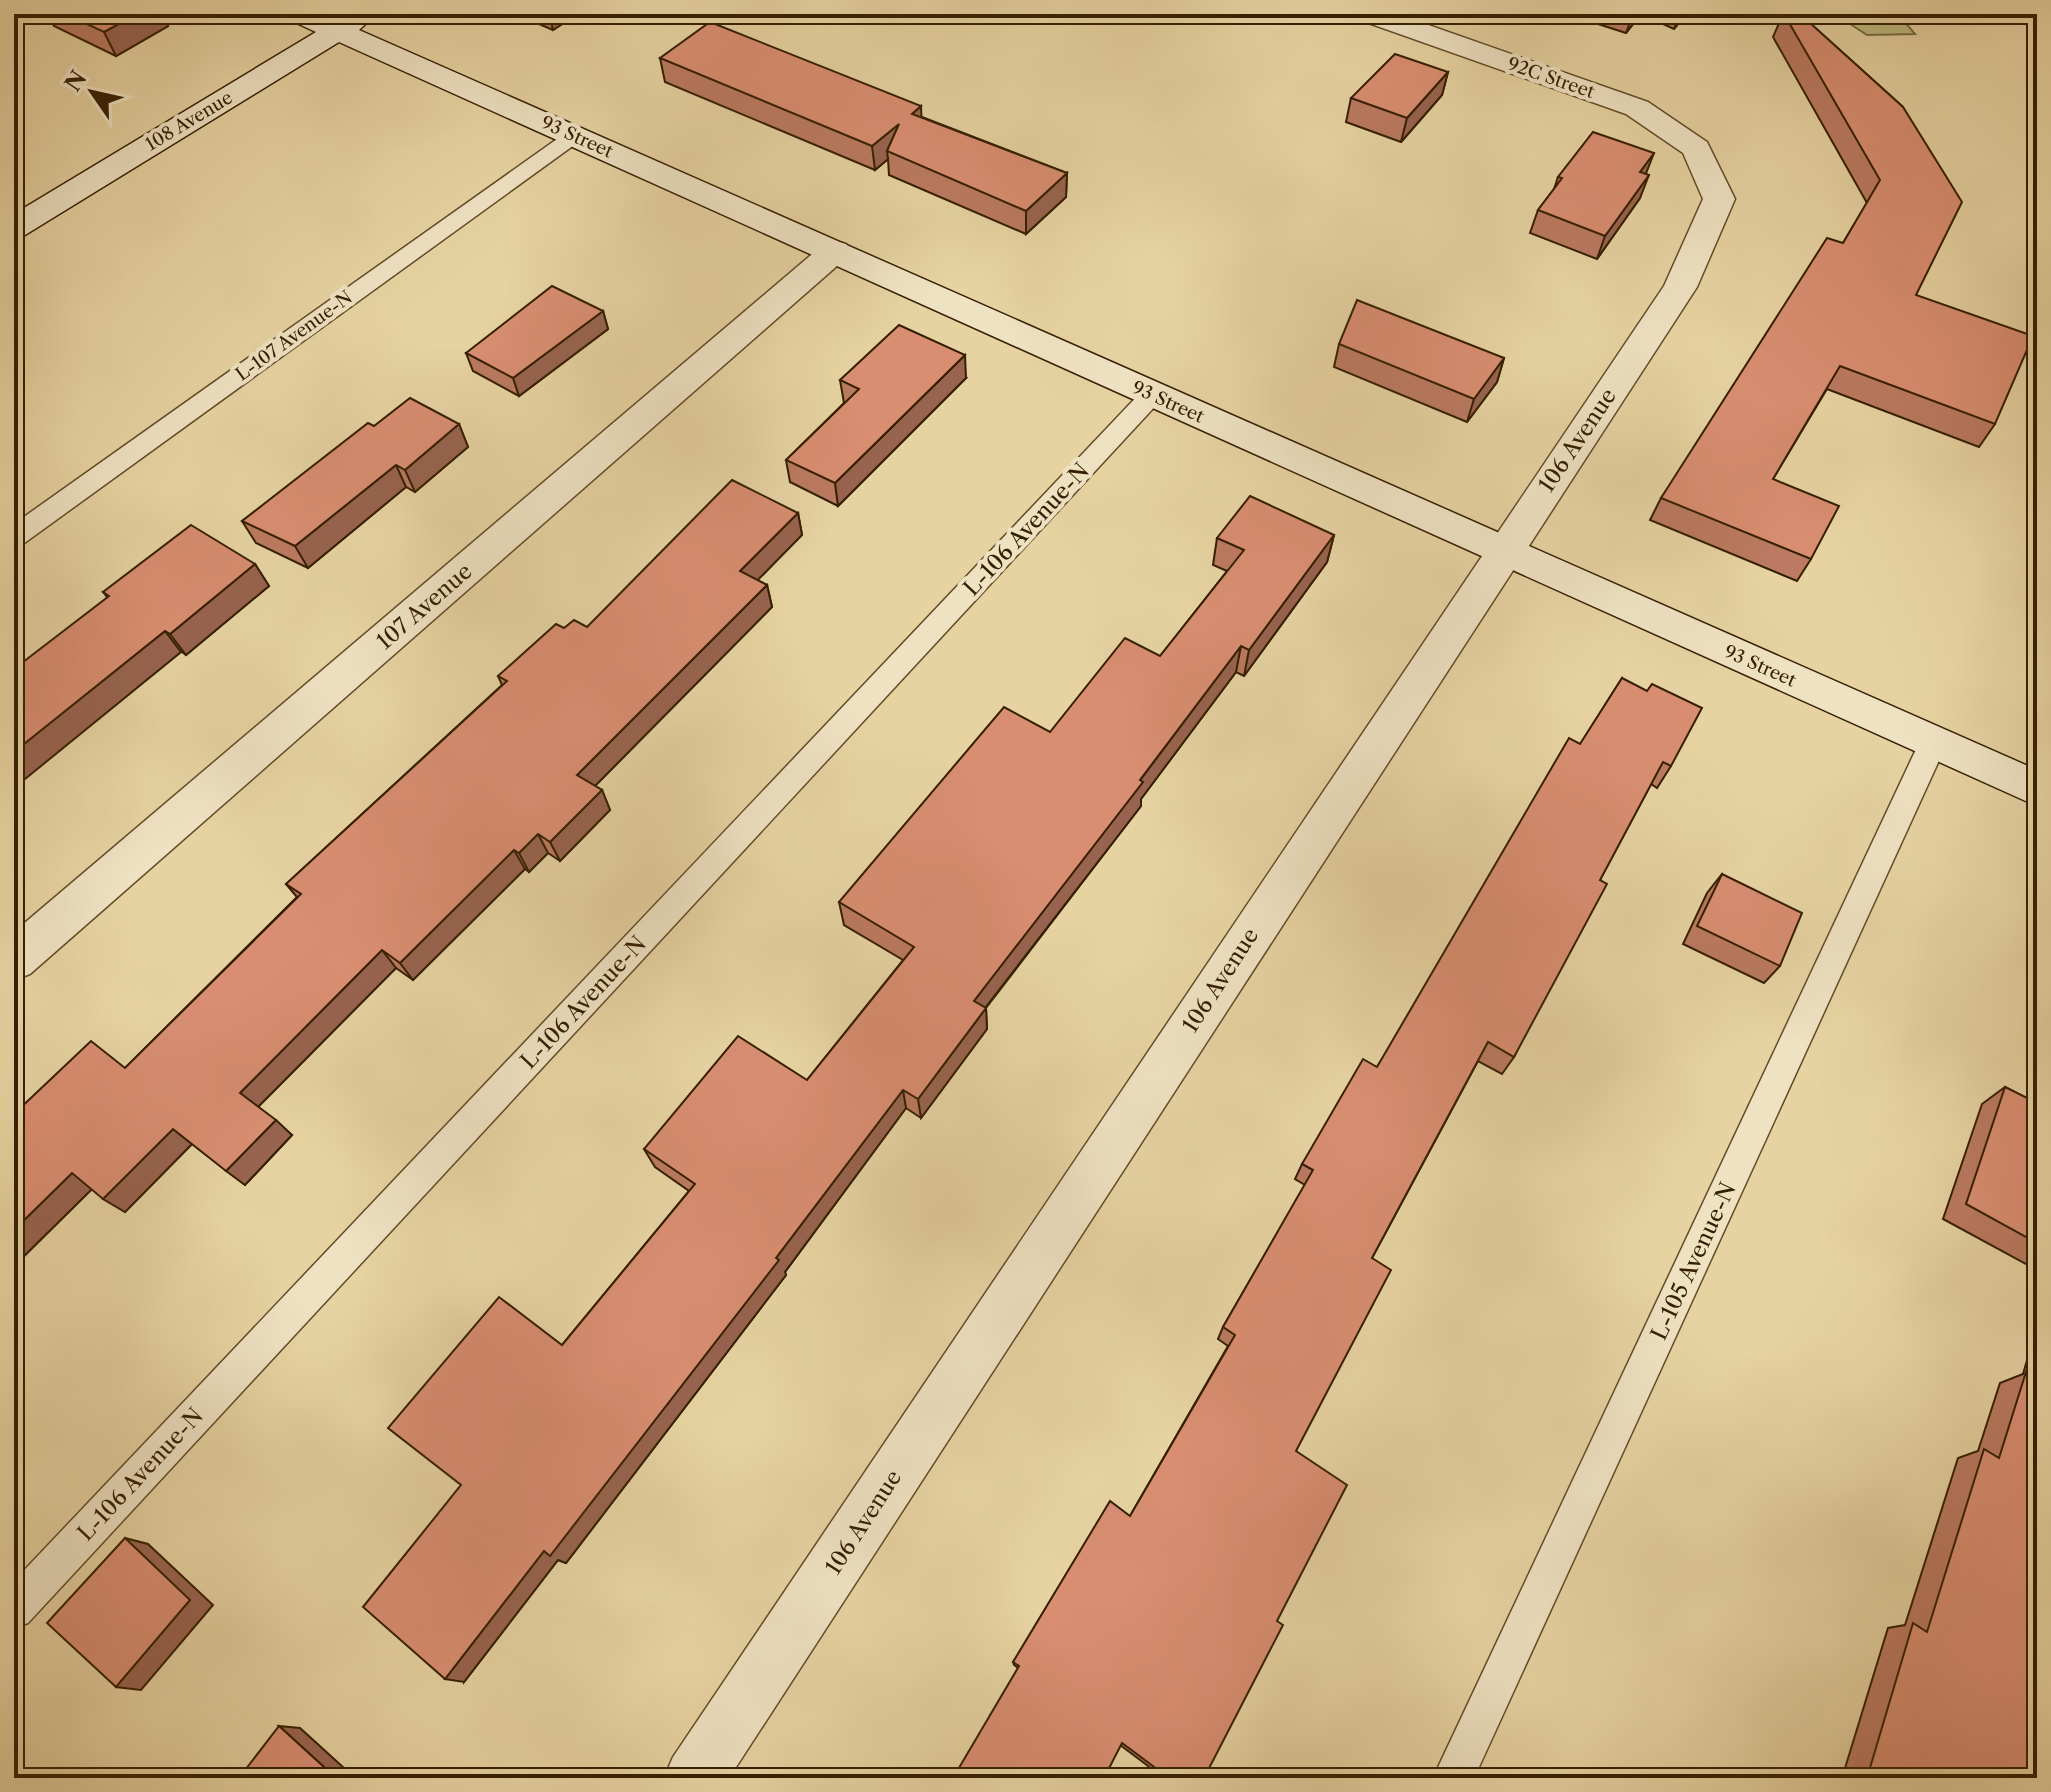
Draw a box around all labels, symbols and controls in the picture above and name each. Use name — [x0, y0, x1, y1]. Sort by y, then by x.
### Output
north arrow — [52, 52, 132, 132]
street label: 92C Street — [1505, 53, 1598, 103]
text: N — [59, 66, 92, 97]
street label: 108 Avenue — [141, 86, 237, 156]
street label: 93 Street — [538, 111, 617, 163]
street label: L-107 Avenue-N — [231, 286, 357, 386]
street label: 93 Street — [1129, 376, 1208, 428]
street label: 106 Avenue — [1533, 383, 1622, 497]
street label: L-106 Avenue-N — [958, 457, 1095, 601]
street label: 107 Avenue — [371, 558, 477, 655]
street label: 93 Street — [1721, 640, 1800, 692]
street label: 106 Avenue — [1177, 923, 1264, 1038]
street label: L-106 Avenue-N — [515, 930, 652, 1074]
street label: L-105 Avenue-N — [1645, 1178, 1742, 1344]
street label: L-106 Avenue-N — [72, 1402, 209, 1546]
street label: 106 Avenue — [820, 1465, 907, 1580]

